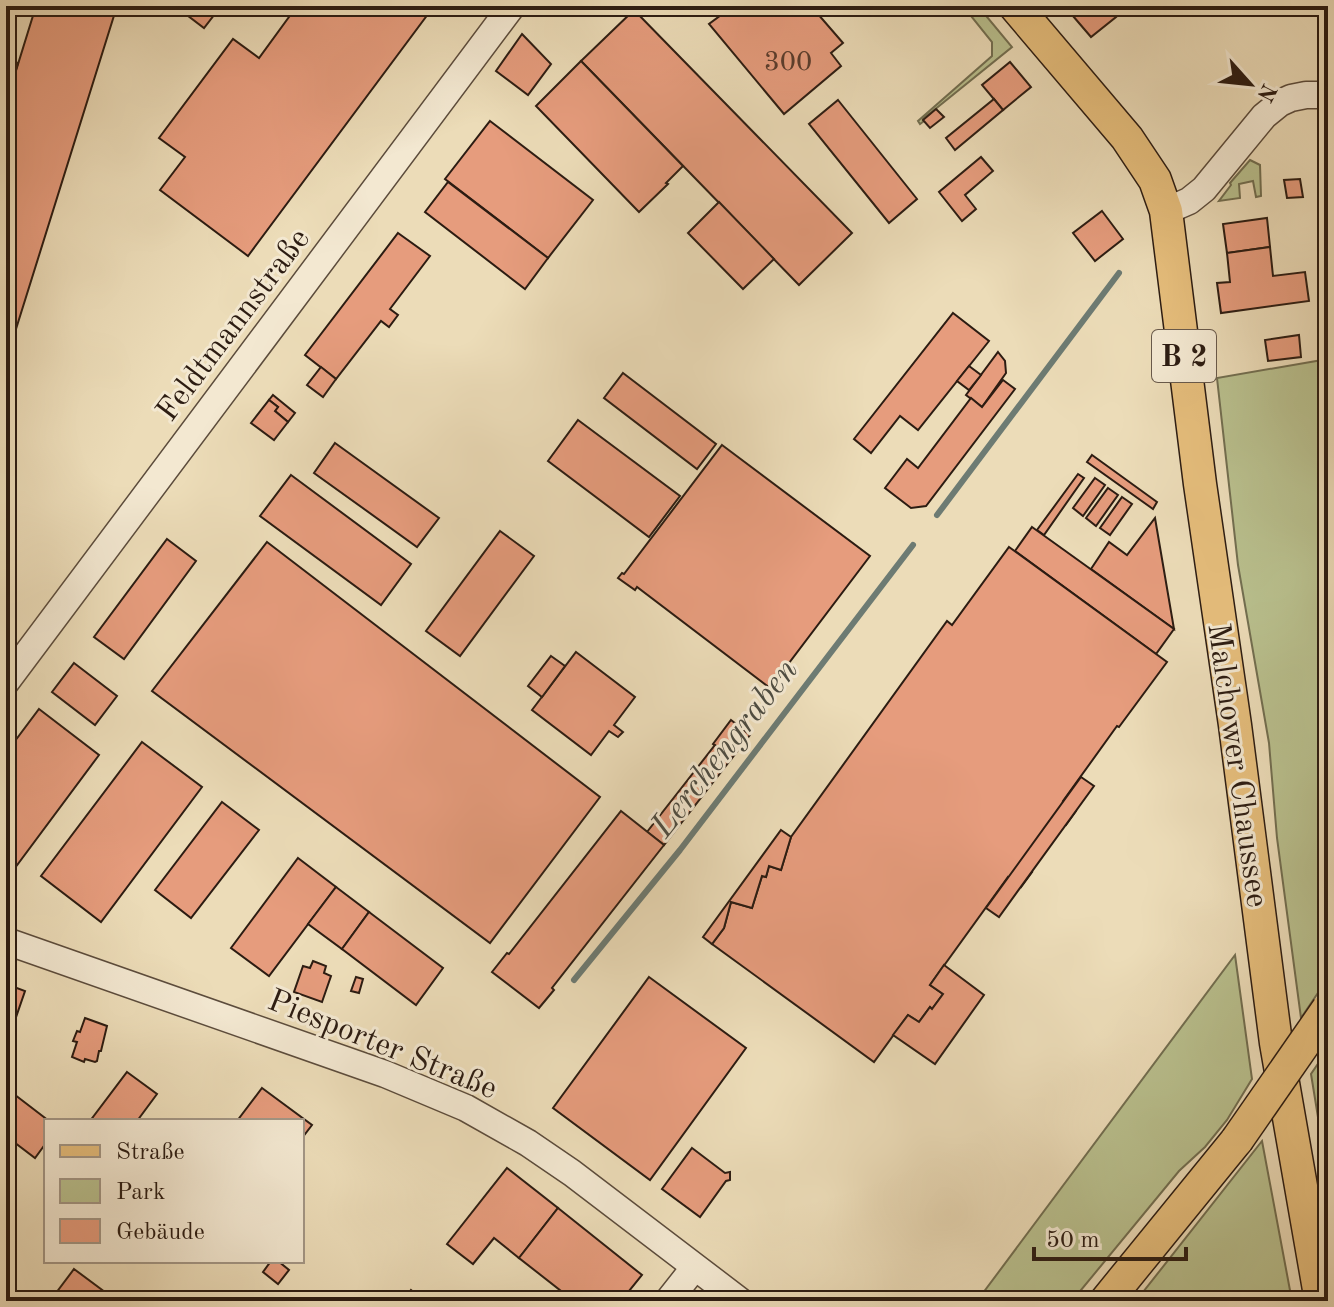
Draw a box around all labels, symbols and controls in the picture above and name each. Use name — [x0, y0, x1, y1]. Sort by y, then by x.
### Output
north arrow — [1210, 44, 1290, 124]
house number: 300 — [764, 49, 812, 77]
text: N — [1252, 80, 1280, 105]
street label: Feldtmannstraße — [152, 224, 317, 428]
road number: B 2 — [1152, 330, 1216, 382]
street label: Malchower Chaussee — [1200, 621, 1272, 910]
water label: Lerchengraben — [645, 653, 805, 845]
street label: Piesporter Straße — [263, 985, 501, 1106]
legend — [44, 1119, 304, 1263]
text: Straße — [116, 1141, 185, 1165]
text: Park — [116, 1181, 165, 1205]
scale bar — [1034, 1211, 1186, 1261]
text: Gebäude — [116, 1221, 205, 1245]
text: 50 m — [1046, 1229, 1100, 1253]

